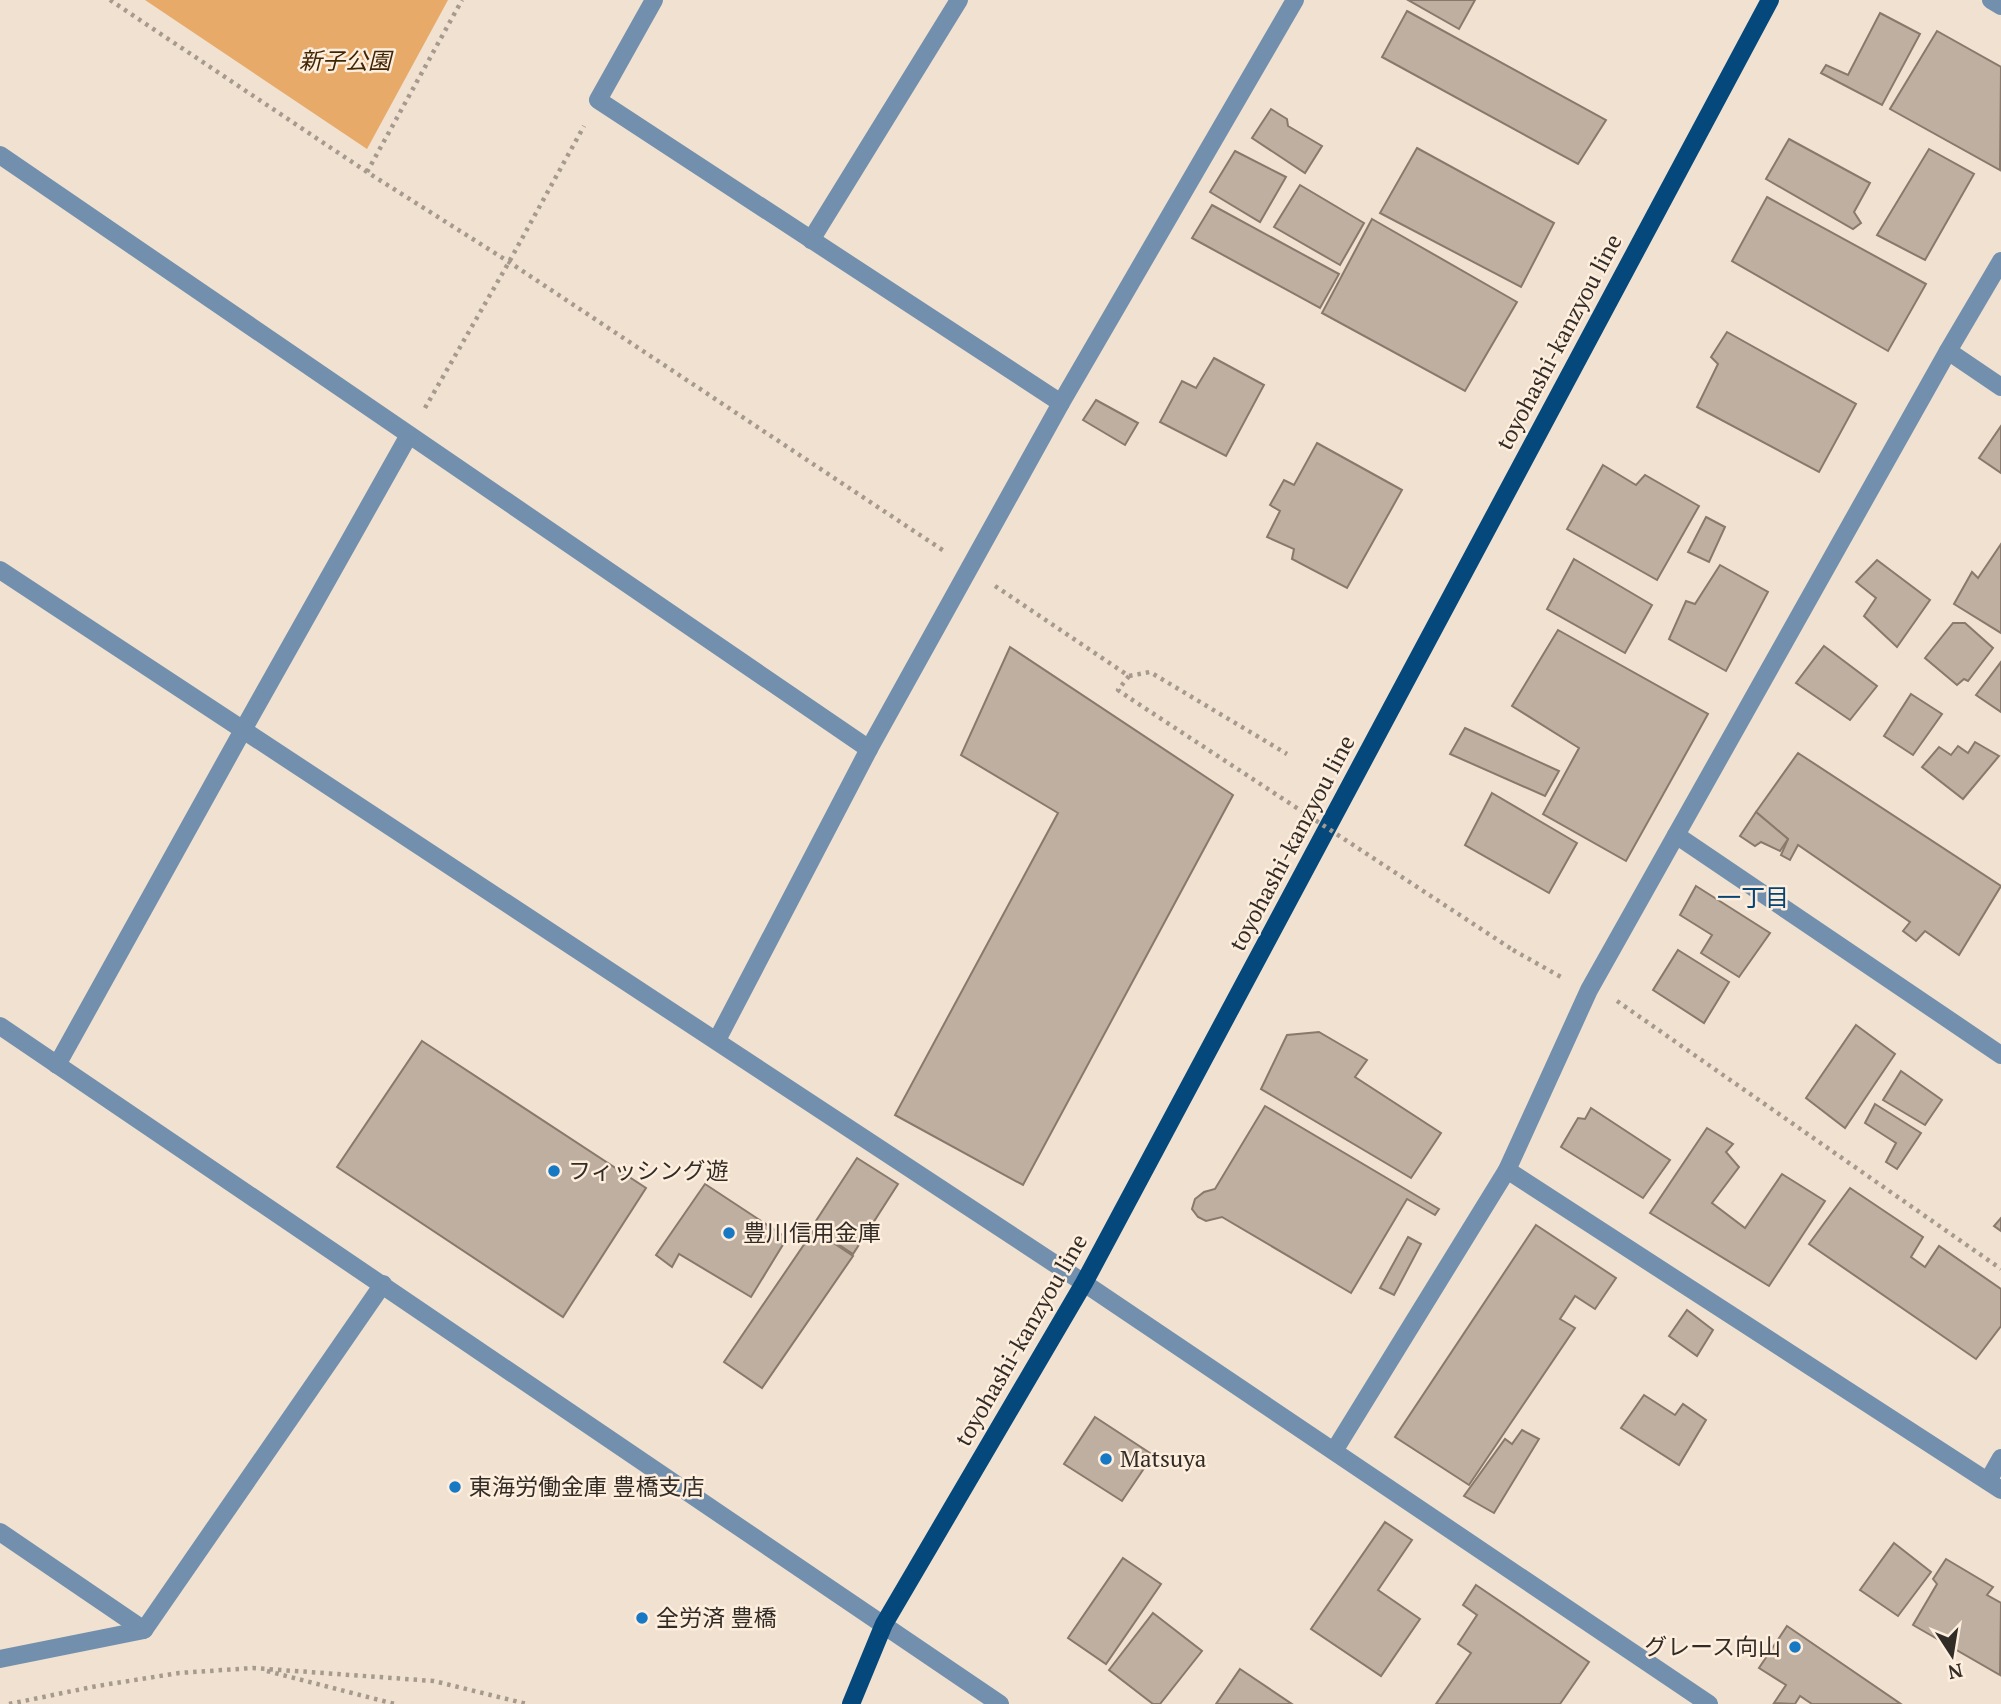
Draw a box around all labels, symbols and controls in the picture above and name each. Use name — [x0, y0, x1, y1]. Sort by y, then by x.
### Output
park label: 新子公園 — [299, 45, 394, 76]
street label: toyohashi-kanzyou line — [1489, 229, 1629, 455]
street label: toyohashi-kanzyou line — [1222, 730, 1362, 956]
district label: 一丁目 — [1717, 881, 1789, 913]
place label: フィッシング遊 — [568, 1155, 729, 1186]
marker: フィッシング遊 — [546, 1163, 562, 1179]
place label: 豊川信用金庫 — [743, 1217, 881, 1248]
marker: 豊川信用金庫 — [721, 1225, 737, 1241]
street label: toyohashi-kanzyou line — [947, 1228, 1094, 1451]
place label: Matsuya — [1120, 1443, 1207, 1474]
marker: Matsuya — [1098, 1451, 1114, 1467]
place label: 東海労働金庫 豊橋支店 — [469, 1471, 705, 1502]
marker: 東海労働金庫 豊橋支店 — [447, 1479, 463, 1495]
place label: 全労済 豊橋 — [656, 1602, 777, 1633]
marker: 全労済 豊橋 — [634, 1610, 650, 1626]
north arrow — [1917, 1620, 1987, 1690]
place label: グレース向山 — [1644, 1631, 1781, 1662]
marker: グレース向山 — [1787, 1639, 1803, 1655]
text: N — [1945, 1658, 1965, 1686]

